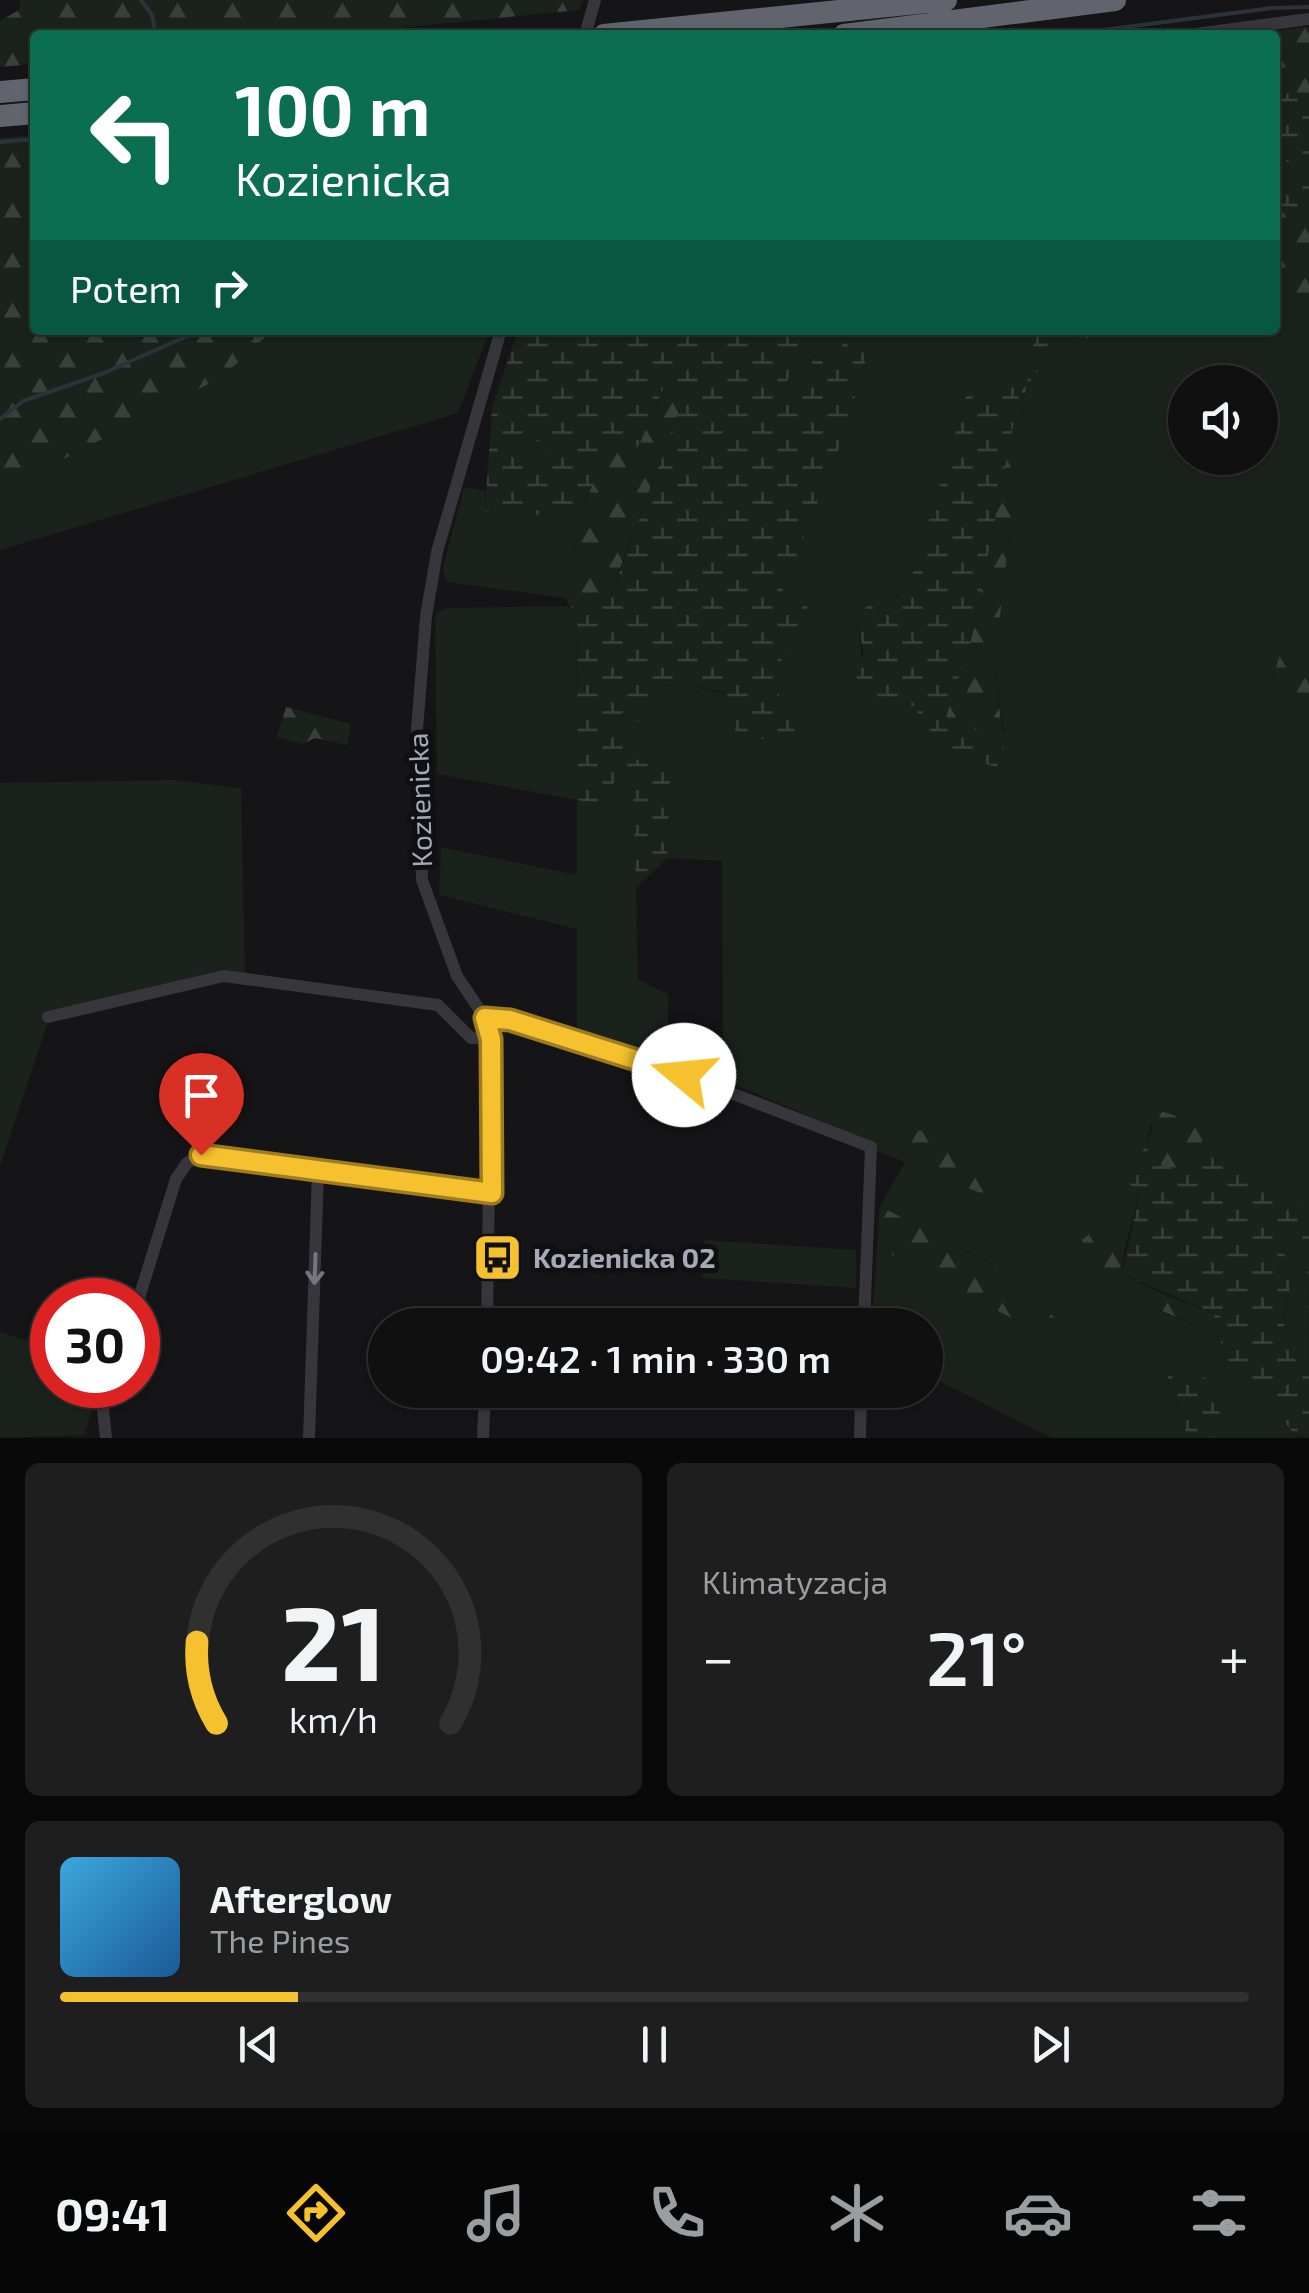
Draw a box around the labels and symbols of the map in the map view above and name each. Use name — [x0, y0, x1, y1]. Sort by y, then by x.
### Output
street label: Kozienicka — [400, 732, 438, 868]
position arrow — [632, 1023, 736, 1127]
pin — [159, 1053, 244, 1156]
bus stop icon: Kozienicka 02 — [472, 1232, 524, 1284]
place label: Kozienicka 02 — [533, 1240, 715, 1274]
one-way arrow — [305, 1252, 324, 1284]
speed limit sign: 30 — [30, 1278, 160, 1408]

